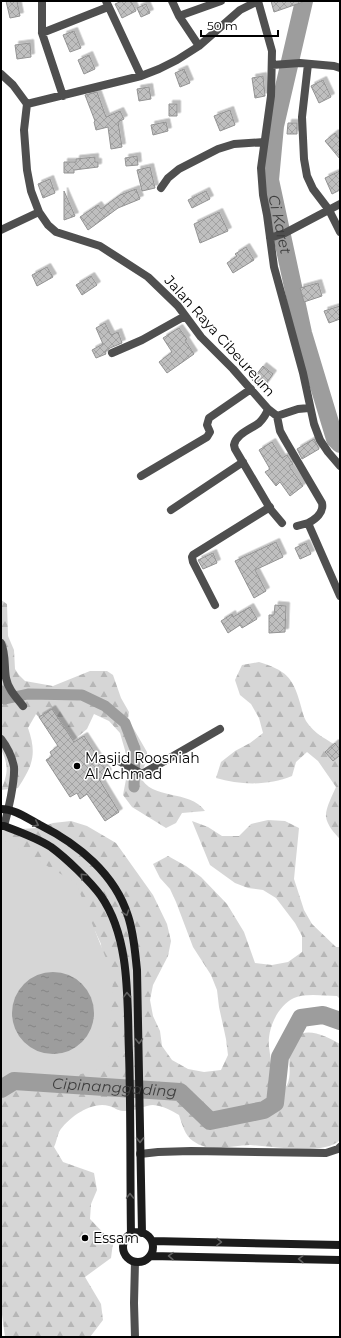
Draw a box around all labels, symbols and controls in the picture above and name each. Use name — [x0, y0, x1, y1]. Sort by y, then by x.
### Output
scale bar — [201, 12, 278, 38]
text: 50 m — [207, 18, 238, 33]
water label: Ci Karet — [264, 193, 296, 256]
street label: Jalan Raya Cibeureum — [160, 271, 279, 400]
place label: Masjid Roosniah Al Achmad — [85, 749, 200, 783]
marker: Masjid Roosniah Al Achmad — [72, 761, 82, 771]
one-way arrow — [32, 819, 40, 826]
one-way arrow — [80, 873, 87, 881]
one-way arrow — [122, 909, 130, 916]
one-way arrow — [123, 992, 131, 998]
one-way arrow — [134, 1038, 143, 1044]
water label: Cipinanggading — [52, 1074, 177, 1101]
one-way arrow — [136, 1137, 144, 1143]
one-way arrow — [126, 1193, 134, 1199]
place label: Essam — [93, 1229, 139, 1247]
marker: Essam — [80, 1233, 90, 1243]
one-way arrow — [216, 1238, 222, 1246]
one-way arrow — [168, 1252, 174, 1260]
one-way arrow — [298, 1255, 304, 1263]

